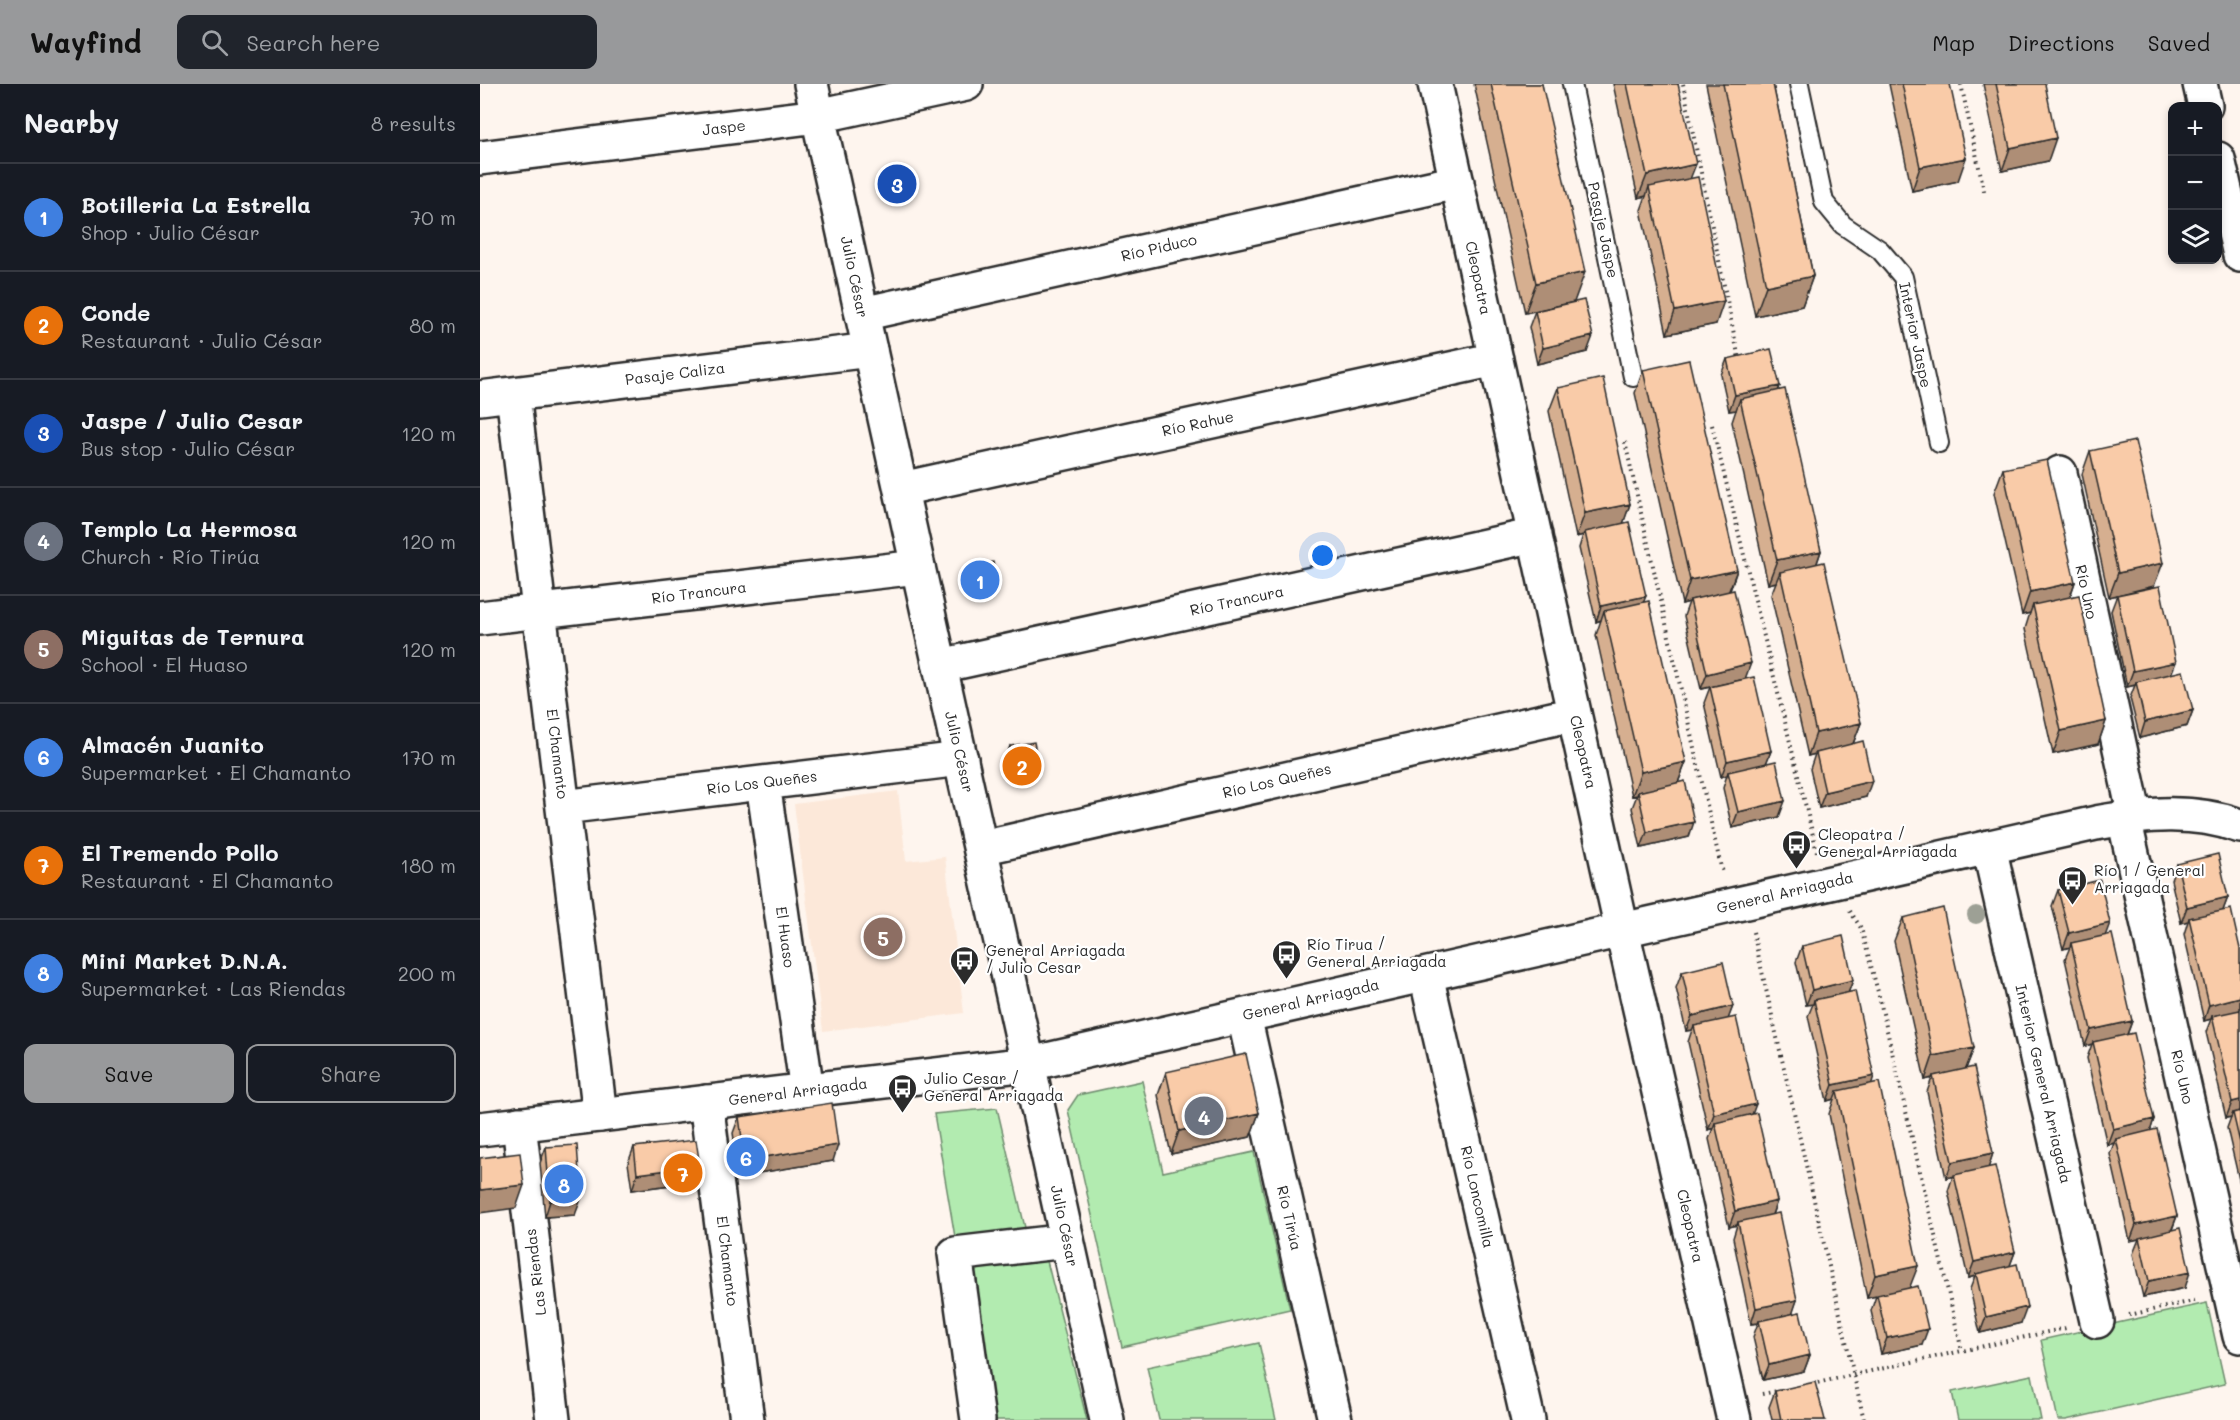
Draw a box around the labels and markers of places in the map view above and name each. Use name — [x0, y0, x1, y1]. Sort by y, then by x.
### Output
pin: 3 — [878, 162, 916, 206]
pin: 1 — [960, 558, 1000, 602]
pin: 2 — [1002, 744, 1042, 788]
place label: Cleopatra / General Arriagada — [1818, 824, 1958, 861]
bus stop icon: Cleopatra / General Arriagada — [1781, 828, 1813, 870]
place label: Río 1 / General Arriagada — [2094, 860, 2205, 897]
bus stop icon: Río 1 / General Arriagada — [2057, 864, 2089, 906]
pin: 5 — [864, 914, 902, 960]
place label: Río Tirua / General Arriagada — [1307, 934, 1447, 971]
bus stop icon: Río Tirua / General Arriagada — [1270, 938, 1302, 980]
place label: General Arriagada / Julio Cesar — [986, 940, 1126, 977]
bus stop icon: General Arriagada / Julio Cesar — [949, 944, 981, 986]
place label: Julio Cesar / General Arriagada — [924, 1068, 1064, 1105]
bus stop icon: Julio Cesar / General Arriagada — [887, 1072, 919, 1114]
pin: 4 — [1184, 1094, 1224, 1138]
pin: 6 — [726, 1134, 766, 1180]
pin: 7 — [664, 1150, 702, 1196]
pin: 8 — [544, 1162, 584, 1206]

